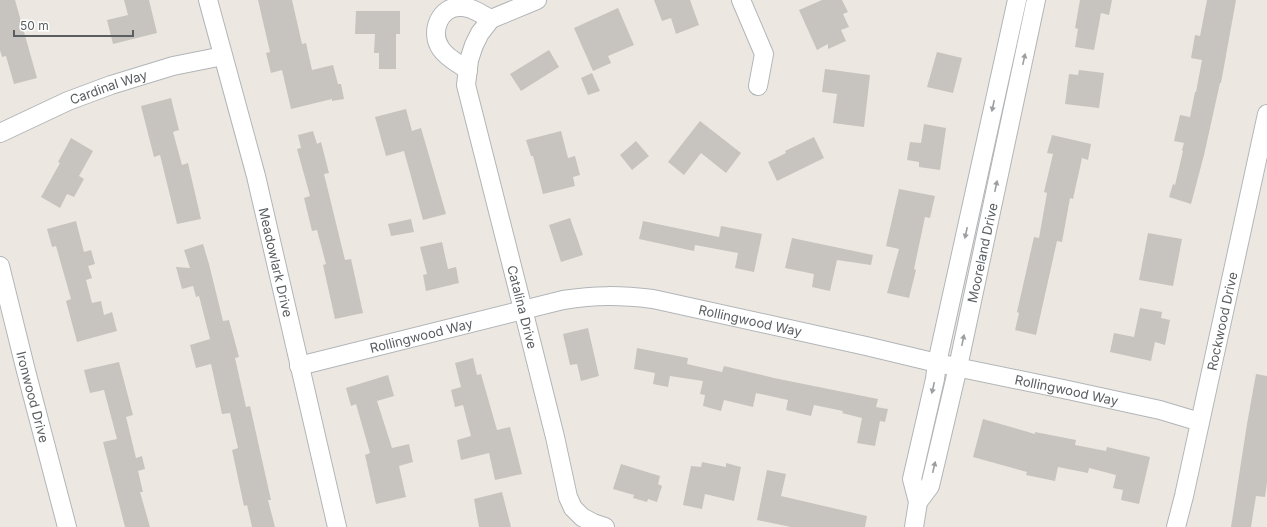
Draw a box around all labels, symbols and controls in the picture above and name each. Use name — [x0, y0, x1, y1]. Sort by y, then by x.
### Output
scale bar — [14, 12, 133, 38]
text: 50 m — [20, 18, 49, 33]
one-way arrow — [1021, 53, 1027, 65]
street label: Cardinal Way — [67, 66, 149, 108]
one-way arrow — [990, 100, 996, 113]
one-way arrow — [994, 180, 1000, 192]
street label: Mooreland Drive — [964, 201, 1001, 304]
street label: Meadowlark Drive — [256, 206, 296, 318]
one-way arrow — [962, 227, 968, 240]
street label: Catalina Drive — [504, 263, 541, 350]
street label: Rockwood Drive — [1204, 270, 1240, 372]
street label: Rollingwood Way — [697, 301, 803, 340]
street label: Rollingwood Way — [368, 315, 474, 356]
one-way arrow — [961, 334, 967, 347]
street label: Ironwood Drive — [13, 350, 52, 444]
street label: Rollingwood Way — [1014, 371, 1120, 409]
one-way arrow — [930, 382, 936, 394]
one-way arrow — [931, 461, 937, 473]

